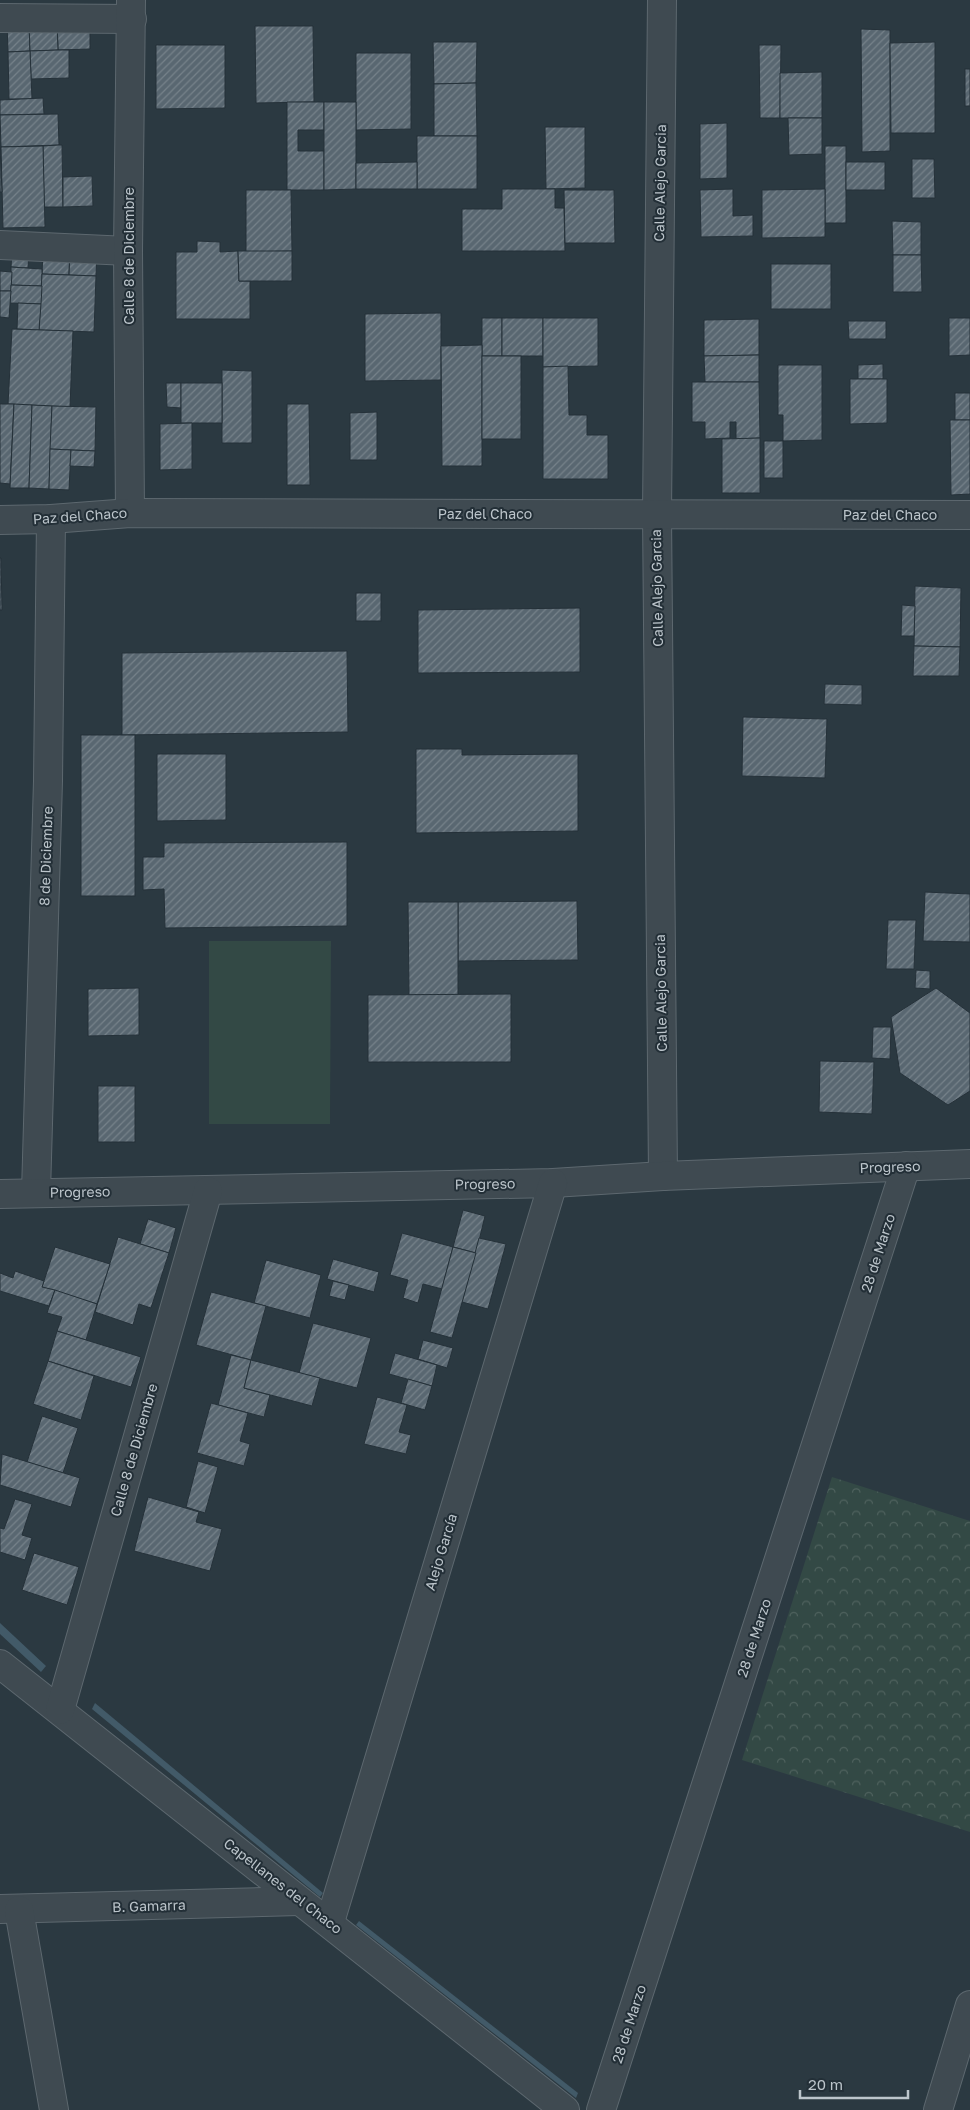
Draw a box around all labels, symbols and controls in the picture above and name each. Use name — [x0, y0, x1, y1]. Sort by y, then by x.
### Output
street label: Calle Alejo Garcia — [650, 124, 669, 242]
street label: Calle 8 de Diciembre — [120, 187, 137, 325]
street label: Paz del Chaco — [32, 504, 128, 527]
street label: Paz del Chaco — [438, 505, 532, 522]
street label: Paz del Chaco — [843, 506, 937, 523]
street label: Calle Alejo Garcia — [647, 529, 666, 647]
street label: 8 de Diciembre — [35, 806, 56, 906]
street label: Calle Alejo Garcia — [651, 934, 670, 1052]
street label: Progreso — [859, 1157, 921, 1176]
street label: Progreso — [454, 1174, 516, 1193]
street label: Progreso — [49, 1182, 111, 1201]
street label: 28 de Marzo — [857, 1211, 898, 1294]
street label: Calle 8 de Diciembre — [106, 1381, 161, 1518]
street label: Alejo García — [421, 1511, 460, 1592]
street label: 28 de Marzo — [733, 1596, 774, 1679]
street label: Capellanes del Chaco — [221, 1834, 346, 1937]
street label: B. Gamarra — [112, 1896, 186, 1915]
street label: 28 de Marzo — [608, 1982, 649, 2065]
scale bar — [800, 2068, 908, 2100]
text: 20 m — [808, 2075, 843, 2093]

